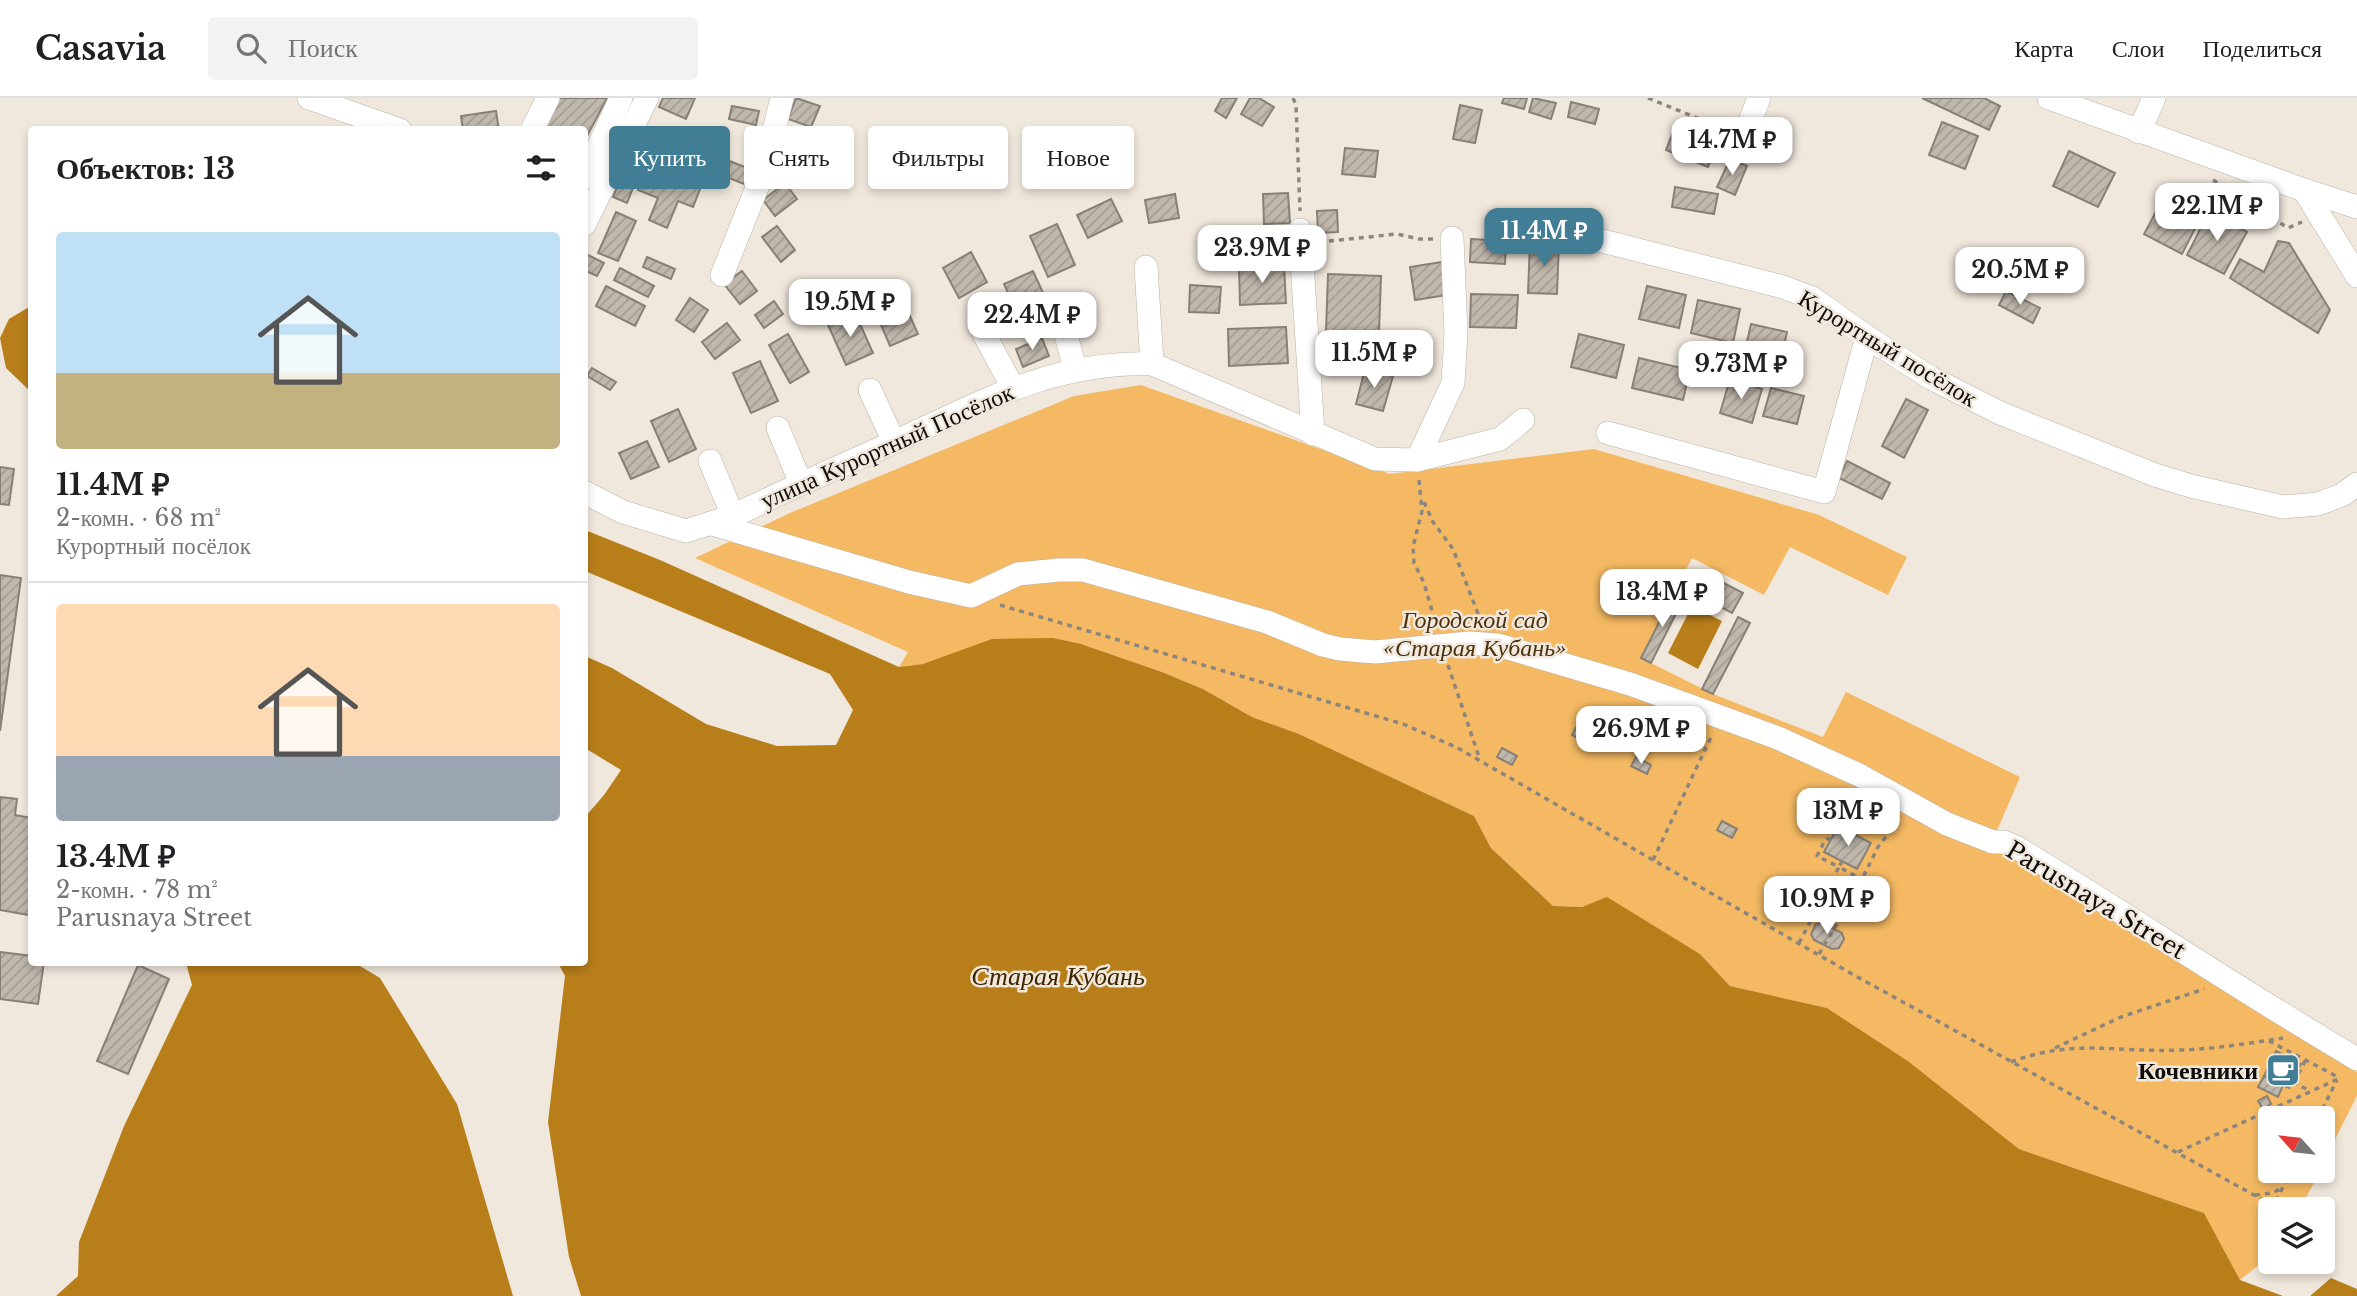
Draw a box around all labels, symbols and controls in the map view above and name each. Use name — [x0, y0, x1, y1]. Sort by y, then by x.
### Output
search box — [208, 17, 698, 80]
text: Casavia — [35, 28, 166, 69]
icon: search — [232, 29, 270, 67]
text: Поиск — [288, 32, 358, 64]
text: Карта — [2014, 34, 2074, 63]
text: Слои — [2112, 34, 2165, 63]
text: Поделиться — [2203, 34, 2322, 63]
pin: 14.7M ₽ — [1667, 118, 1797, 177]
chip: Купить — [609, 126, 730, 189]
chip: Снять — [744, 126, 854, 189]
chip: Фильтры — [868, 126, 1008, 189]
chip: Новое — [1022, 126, 1134, 189]
text: 14.7M ₽ — [1688, 126, 1776, 154]
icon: filters — [522, 149, 560, 187]
text: Объектов: 13 — [56, 150, 235, 187]
pin: 22.1M ₽ — [2152, 184, 2282, 243]
text: 22.1M ₽ — [2171, 192, 2263, 220]
pin: 11.4M ₽ — [1479, 208, 1609, 268]
text: 11.4M ₽ — [1500, 217, 1588, 245]
pin: 23.9M ₽ — [1197, 226, 1327, 285]
text: 23.9M ₽ — [1214, 234, 1310, 262]
pin: 20.5M ₽ — [1955, 248, 2085, 307]
text: 20.5M ₽ — [1971, 256, 2069, 284]
icon: home — [245, 277, 371, 403]
pin: 19.5M ₽ — [785, 280, 915, 339]
street label: Курортный посёлок — [1793, 283, 1983, 413]
text: 19.5M ₽ — [805, 288, 895, 316]
pin: 22.4M ₽ — [967, 292, 1097, 352]
text: 22.4M ₽ — [983, 301, 1081, 329]
pin: 11.5M ₽ — [1309, 330, 1439, 390]
text: 11.5M ₽ — [1331, 339, 1417, 367]
pin: 9.73M ₽ — [1676, 342, 1806, 401]
text: 9.73M ₽ — [1695, 350, 1787, 378]
street label: улица Курортный Посёлок — [756, 377, 1018, 515]
text: 11.4M ₽ — [56, 466, 170, 503]
text: 2-комн. · 68 m² — [56, 504, 221, 532]
text: Курортный посёлок — [56, 532, 251, 560]
pin: 13.4M ₽ — [1597, 570, 1727, 629]
text: 13.4M ₽ — [1616, 578, 1708, 606]
park label: Городской сад «Старая Кубань» — [1383, 605, 1567, 662]
icon: home — [245, 649, 371, 775]
pin: 26.9M ₽ — [1576, 706, 1706, 766]
text: 26.9M ₽ — [1592, 715, 1690, 743]
pin: 13M ₽ — [1799, 788, 1897, 848]
text: 13M ₽ — [1813, 797, 1883, 825]
street label: Parusnaya Street — [2001, 835, 2191, 965]
text: 13.4M ₽ — [56, 838, 176, 875]
text: 2-комн. · 78 m² — [56, 876, 218, 904]
pin: 10.9M ₽ — [1762, 876, 1892, 936]
text: 10.9M ₽ — [1780, 885, 1874, 913]
text: Parusnaya Street — [56, 904, 252, 932]
water label: Старая Кубань — [971, 960, 1145, 992]
cafe icon: Кочевники — [2264, 1051, 2302, 1089]
place label: Кочевники — [2138, 1056, 2258, 1085]
north arrow — [2258, 1106, 2334, 1183]
map controls — [2258, 1106, 2335, 1274]
button: layers — [2258, 1197, 2335, 1274]

